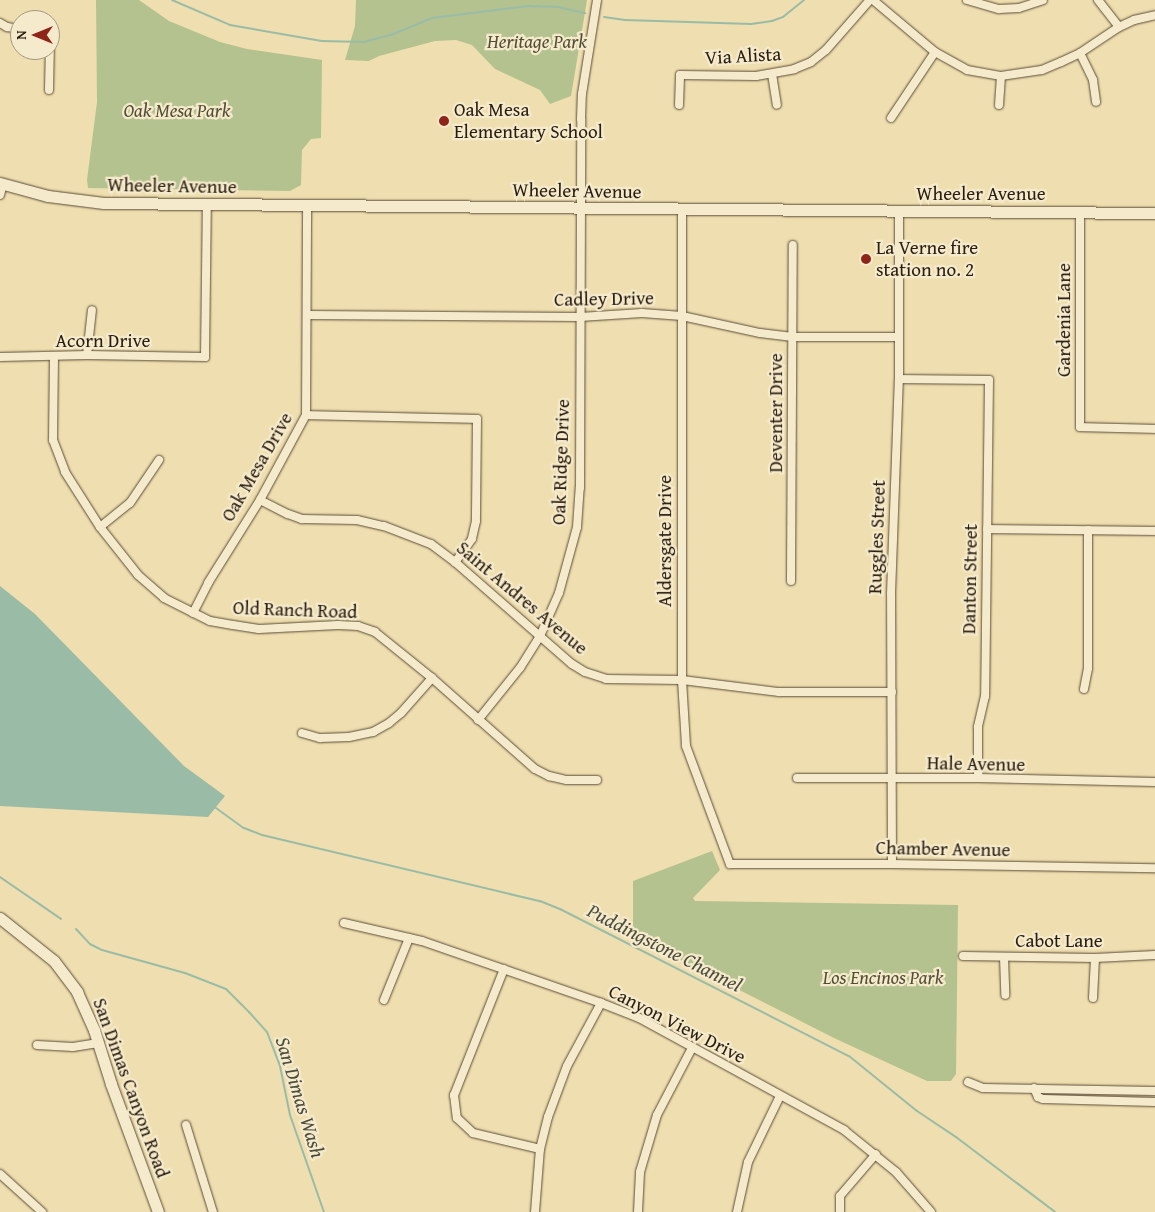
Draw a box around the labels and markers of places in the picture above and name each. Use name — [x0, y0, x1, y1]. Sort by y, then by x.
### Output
place label: Oak Mesa Elementary School — [454, 99, 603, 143]
marker: Oak Mesa Elementary School — [438, 115, 450, 127]
place label: La Verne fire station no. 2 — [876, 237, 978, 281]
marker: La Verne fire station no. 2 — [860, 253, 872, 265]

